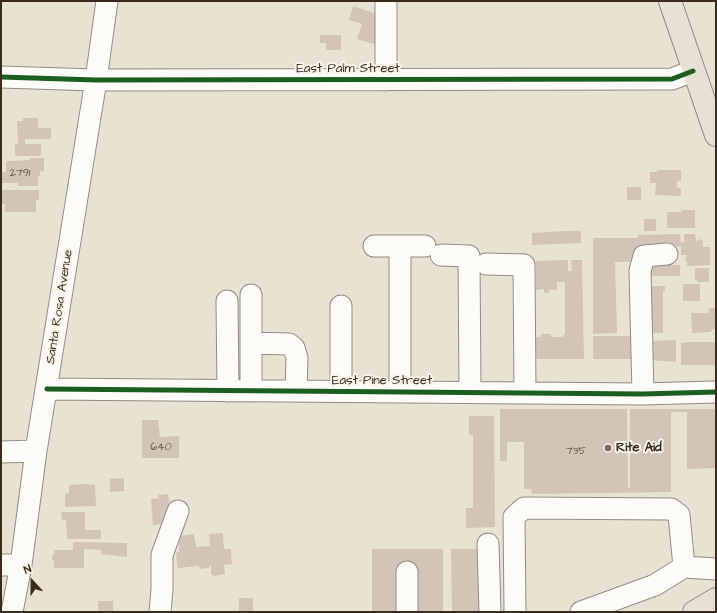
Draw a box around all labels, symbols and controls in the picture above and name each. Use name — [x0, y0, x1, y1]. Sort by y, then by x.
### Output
street label: East Palm Street — [296, 61, 400, 77]
house number: 2791 — [10, 167, 30, 181]
street label: Santa Rosa Avenue — [43, 249, 77, 365]
street label: East Pine Street — [332, 373, 432, 389]
place label: Rite Aid — [616, 440, 662, 456]
house number: 640 — [150, 441, 172, 455]
marker: Rite Aid — [603, 443, 613, 453]
house number: 735 — [566, 445, 586, 459]
north arrow — [12, 561, 52, 601]
text: N — [22, 561, 33, 578]

